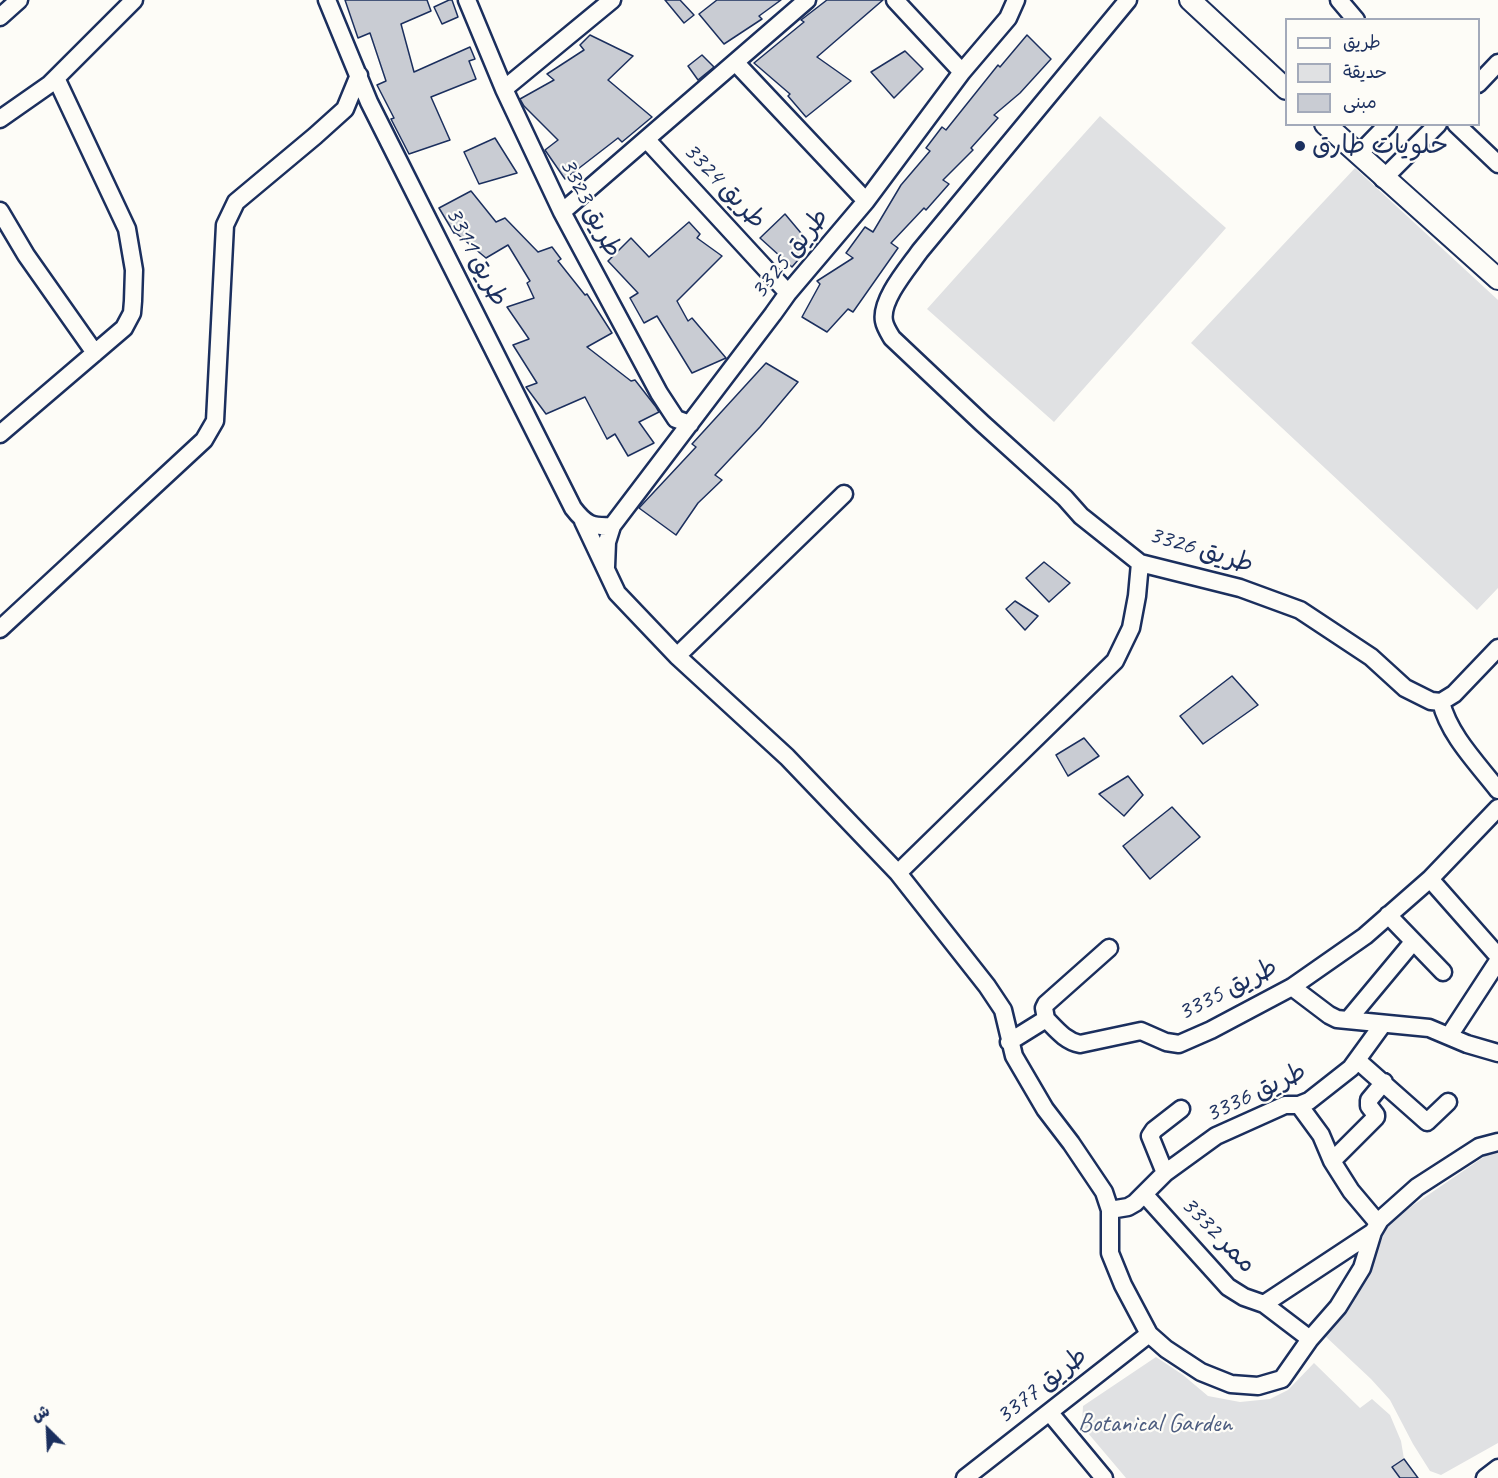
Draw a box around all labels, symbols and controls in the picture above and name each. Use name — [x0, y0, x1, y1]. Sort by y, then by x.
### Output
legend — [1285, 18, 1480, 126]
text: طريق — [1343, 31, 1381, 53]
text: حديقة — [1343, 61, 1387, 83]
text: مبنى — [1343, 91, 1377, 113]
place label: حلويات طارق — [1312, 130, 1448, 162]
street label: طريق 3324 — [676, 136, 772, 236]
marker: حلويات طارق — [1293, 139, 1307, 153]
street label: طريق 3323 — [552, 153, 628, 263]
street label: طريق 3311 — [438, 202, 514, 312]
street label: طريق 3325 — [744, 202, 836, 306]
street label: طريق 3326 — [1145, 519, 1257, 581]
street label: طريق 3335 — [1173, 952, 1283, 1028]
street label: طريق 3336 — [1201, 1056, 1311, 1130]
street label: ممر 3332 — [1174, 1190, 1262, 1280]
street label: طريق 3377 — [990, 1341, 1094, 1431]
north arrow — [18, 1400, 78, 1460]
text: ش — [29, 1401, 53, 1426]
park label: Botanical Garden — [1078, 1408, 1232, 1440]

